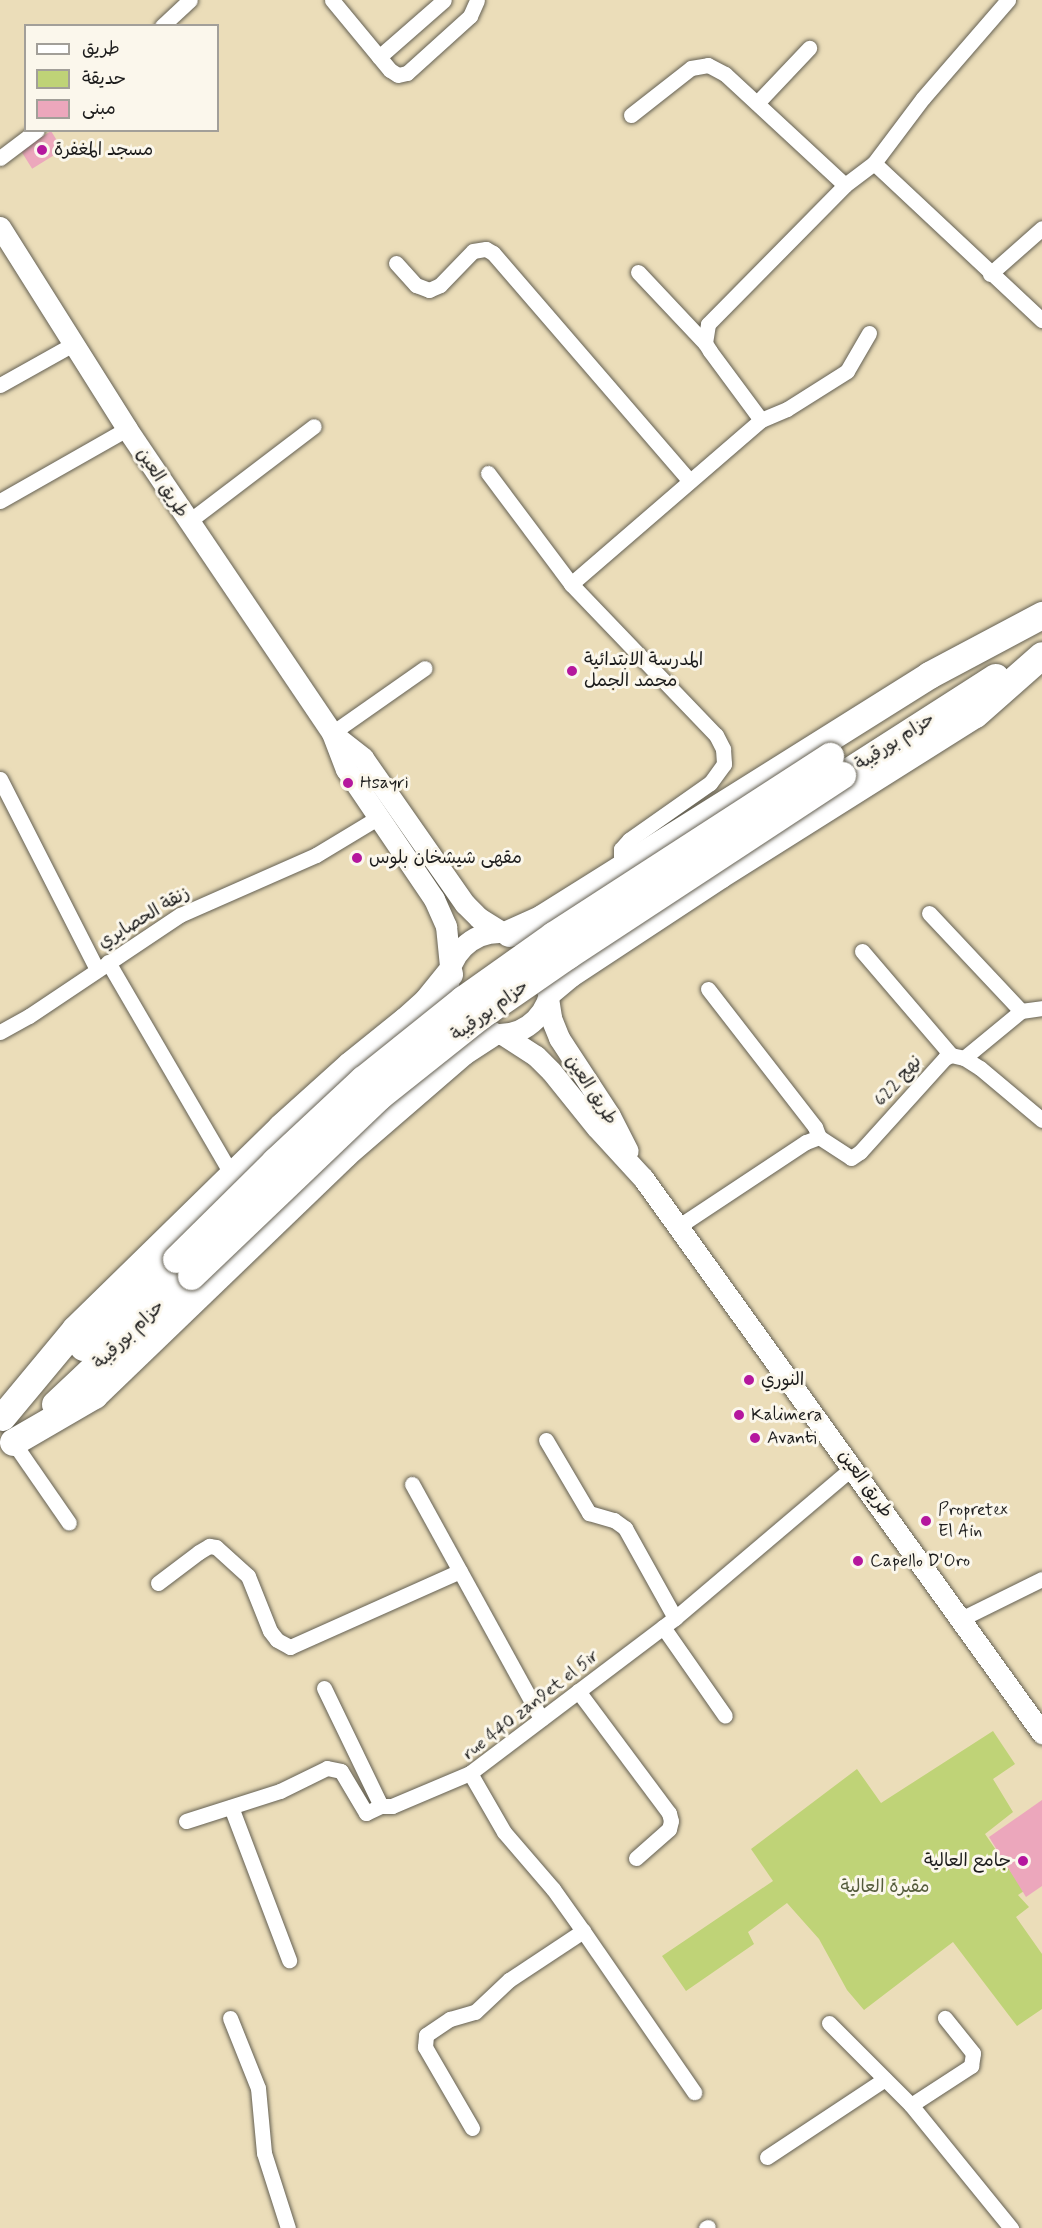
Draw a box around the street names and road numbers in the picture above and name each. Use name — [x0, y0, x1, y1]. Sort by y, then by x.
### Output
street label: طريق العين — [131, 444, 193, 522]
street label: حزام بورقيبة — [851, 708, 939, 776]
street label: زنقة الحصايري — [94, 882, 194, 954]
street label: حزام بورقيبة — [447, 976, 533, 1046]
street label: طريق العين — [560, 1051, 622, 1129]
street label: نهج 622 — [870, 1051, 926, 1111]
street label: حزام بورقيبة — [89, 1296, 169, 1374]
street label: طريق العين — [833, 1446, 897, 1522]
street label: rue 440 zan9et el 5ir — [459, 1645, 603, 1765]

